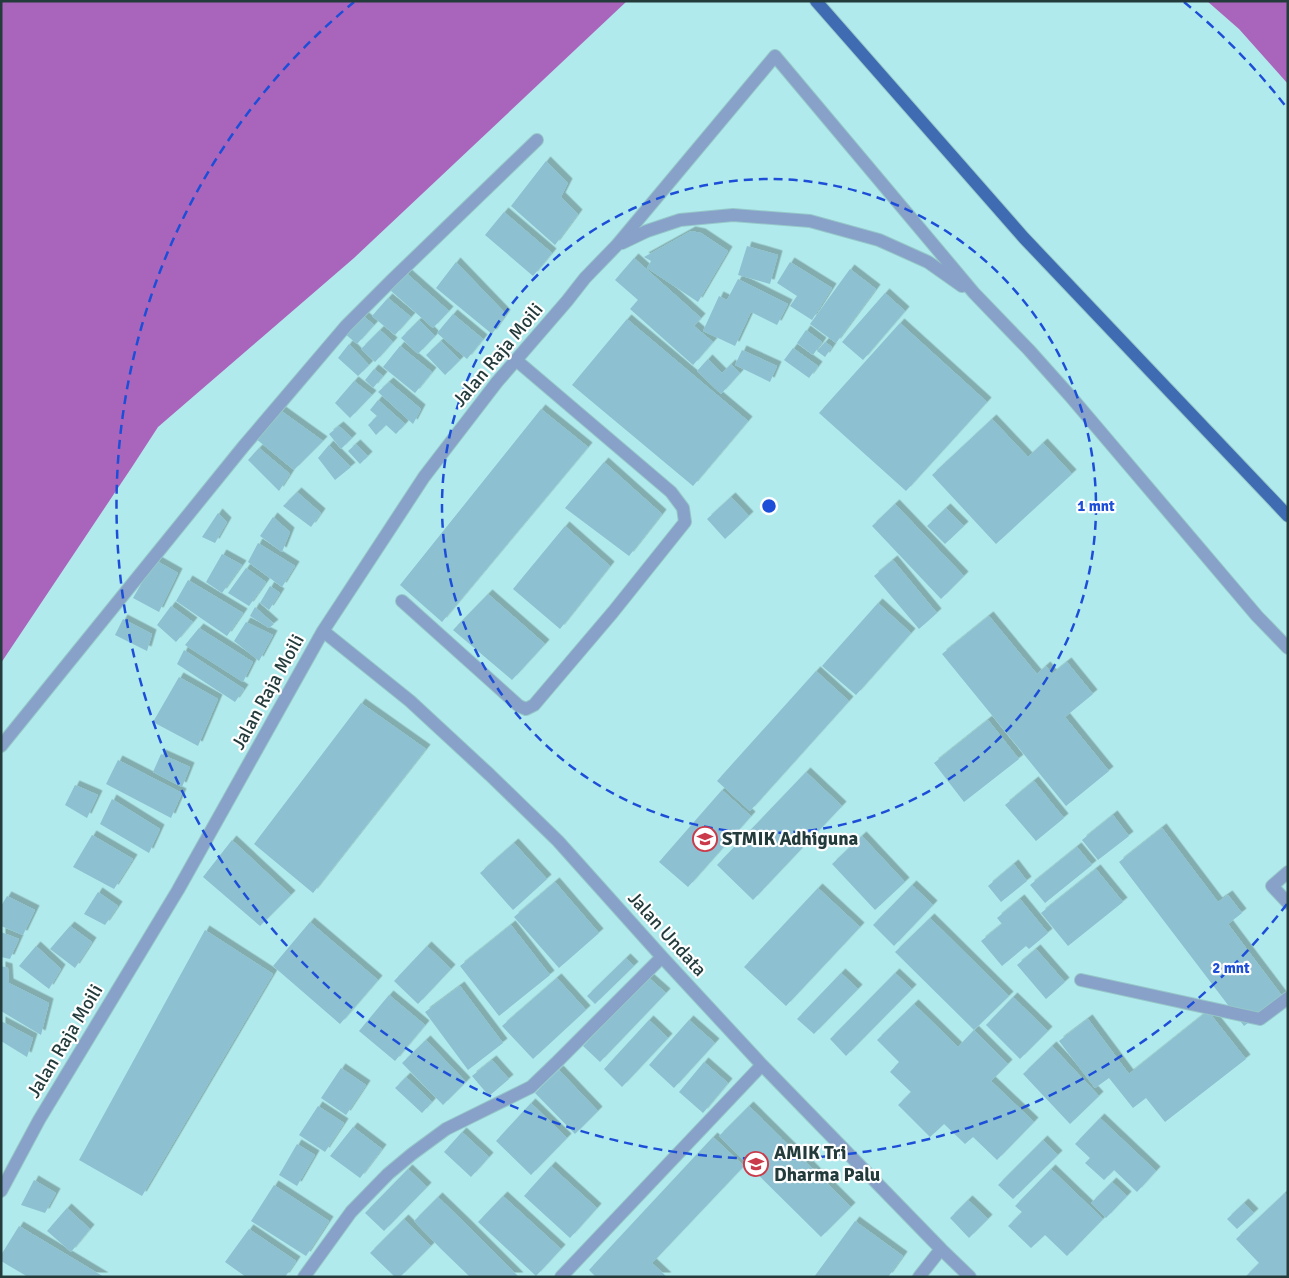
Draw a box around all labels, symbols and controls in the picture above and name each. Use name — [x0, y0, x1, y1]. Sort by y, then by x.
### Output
street label: Jalan Raja Moili — [448, 298, 548, 412]
centre of rings — [760, 497, 778, 515]
text: 1 mnt — [1077, 497, 1115, 515]
street label: Jalan Raja Moili — [226, 630, 310, 754]
school or university icon: STMIK Adhiguna — [692, 826, 718, 852]
place label: STMIK Adhiguna — [722, 827, 859, 851]
street label: Jalan Undata — [623, 886, 711, 982]
text: 2 mnt — [1212, 959, 1250, 977]
street label: Jalan Raja Moili — [22, 980, 108, 1102]
place label: AMIK Tri Dharma Palu — [774, 1141, 880, 1187]
school or university icon: AMIK Tri Dharma Palu — [743, 1151, 769, 1177]

